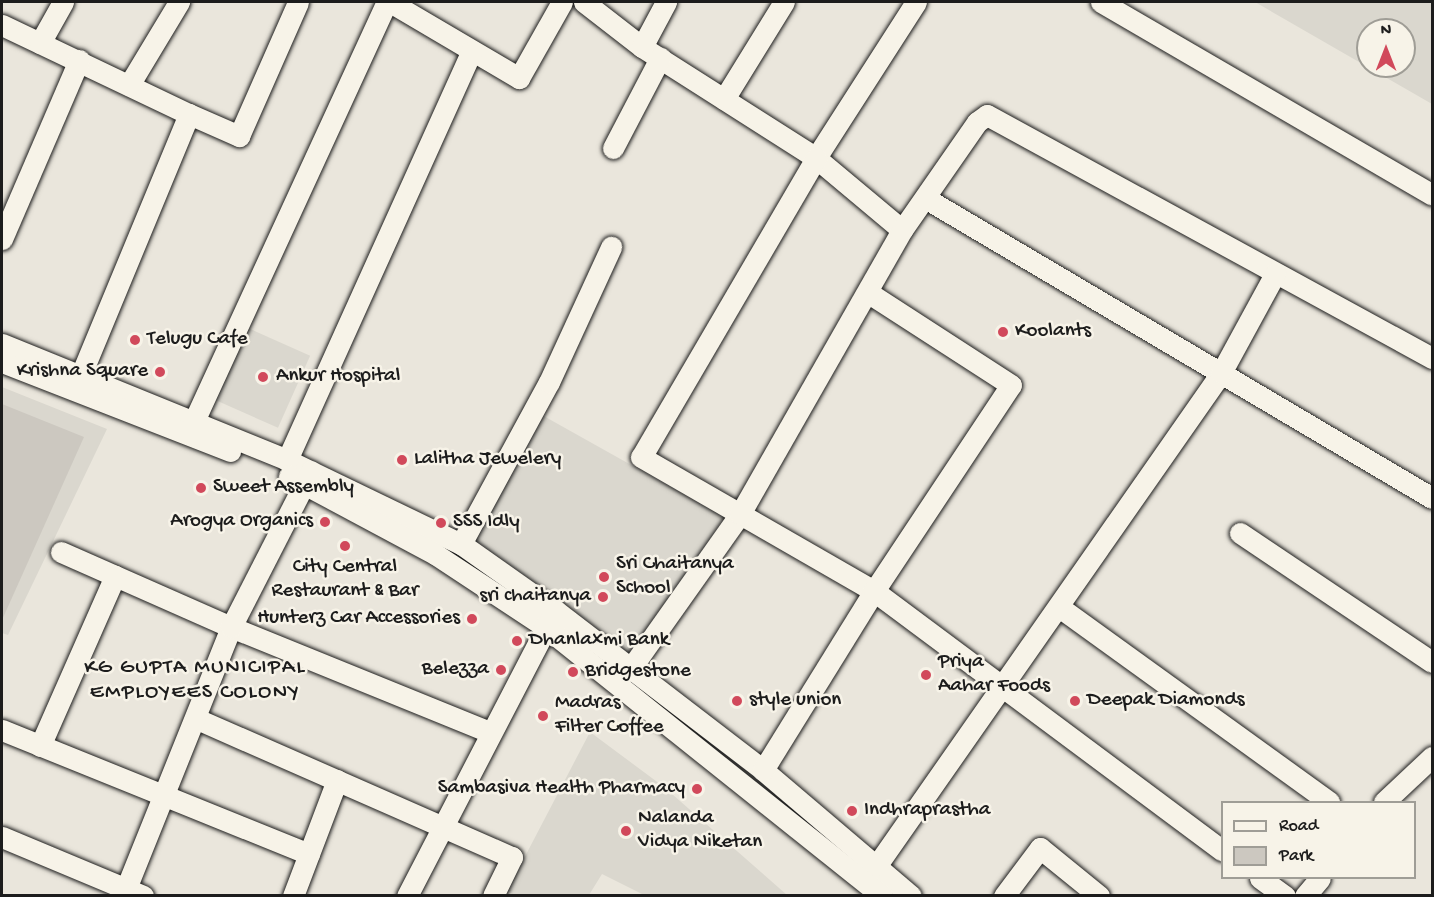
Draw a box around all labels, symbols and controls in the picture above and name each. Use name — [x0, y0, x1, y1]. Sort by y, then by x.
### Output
north arrow — [1356, 18, 1416, 78]
text: N — [1381, 22, 1391, 41]
place label: Koolants — [1015, 319, 1091, 345]
marker: Koolants — [996, 325, 1010, 339]
place label: Telugu Cafe — [147, 327, 247, 353]
marker: Telugu Cafe — [128, 333, 142, 347]
place label: Krishna Square — [17, 359, 148, 385]
place label: Ankur Hospital — [276, 364, 400, 390]
marker: Krishna Square — [153, 365, 167, 379]
marker: Ankur Hospital — [254, 368, 272, 386]
place label: Lalitha Jewelery — [414, 447, 561, 473]
marker: Lalitha Jewelery — [395, 453, 409, 467]
place label: Sweet Assembly — [213, 475, 354, 501]
marker: Sweet Assembly — [194, 481, 208, 495]
place label: Arogya Organics — [170, 509, 313, 535]
place label: SSS Idly — [453, 510, 520, 536]
marker: Arogya Organics — [318, 515, 332, 529]
marker: SSS Idly — [434, 516, 448, 530]
marker: City Central Restaurant & Bar — [338, 539, 352, 553]
place label: Sri Chaitanya School — [616, 552, 734, 602]
place label: City Central Restaurant & Bar — [272, 555, 418, 605]
marker: Sri Chaitanya School — [597, 570, 611, 584]
place label: sri chaitanya — [479, 584, 591, 610]
marker: sri chaitanya — [596, 590, 610, 604]
place label: Hunterz Car Accessories — [257, 606, 460, 632]
marker: Hunterz Car Accessories — [465, 612, 479, 626]
place label: Dhanlaxmi Bank — [529, 628, 669, 654]
marker: Dhanlaxmi Bank — [510, 634, 524, 648]
place label: Priya Aahar Foods — [938, 650, 1050, 700]
district label: KG GUPTA MUNICIPAL EMPLOYEES COLONY — [84, 655, 306, 706]
place label: Belezza — [422, 657, 489, 683]
place label: Bridgestone — [585, 659, 691, 685]
marker: Belezza — [494, 663, 508, 677]
marker: Bridgestone — [566, 665, 580, 679]
marker: Priya Aahar Foods — [919, 668, 933, 682]
place label: style union — [749, 688, 841, 714]
place label: Deepak Diamonds — [1087, 688, 1244, 714]
place label: Madras Filter Coffee — [555, 691, 664, 741]
marker: style union — [730, 694, 744, 708]
marker: Deepak Diamonds — [1068, 694, 1082, 708]
marker: Madras Filter Coffee — [536, 709, 550, 723]
place label: Sambasiva Health Pharmacy — [438, 776, 685, 802]
marker: Sambasiva Health Pharmacy — [690, 782, 704, 796]
place label: Indhraprastha — [864, 798, 990, 824]
legend — [1221, 801, 1416, 879]
marker: Indhraprastha — [845, 804, 859, 818]
place label: Nalanda Vidya Niketan — [638, 806, 762, 856]
text: Road — [1279, 816, 1318, 837]
marker: Nalanda Vidya Niketan — [619, 824, 633, 838]
text: Park — [1279, 846, 1313, 867]

